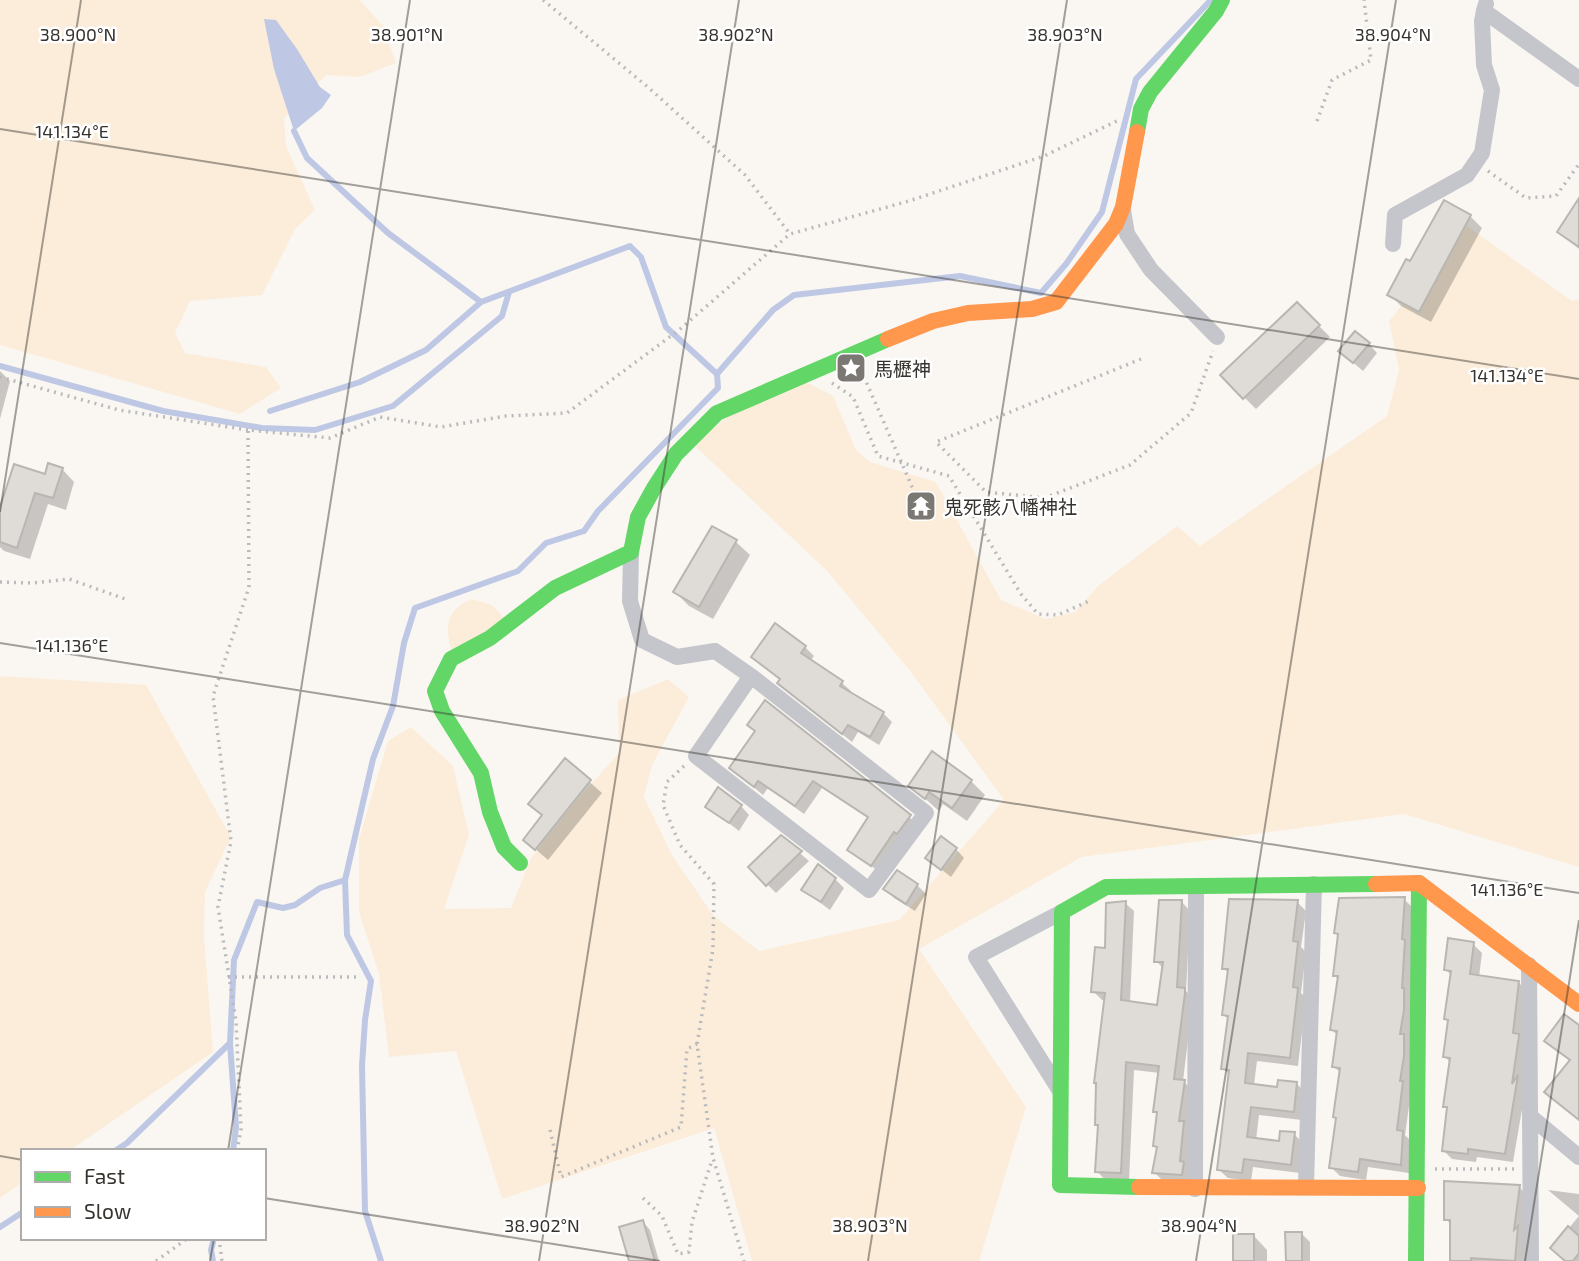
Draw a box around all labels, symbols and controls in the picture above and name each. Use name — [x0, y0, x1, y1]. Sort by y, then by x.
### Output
text: 38.900°N — [40, 23, 116, 45]
text: 38.901°N — [371, 23, 443, 45]
text: 38.902°N — [698, 23, 774, 45]
text: 38.903°N — [1027, 23, 1103, 45]
text: 38.904°N — [1355, 23, 1431, 45]
text: 141.134°E — [35, 120, 109, 142]
place icon: 馬櫪神 — [834, 351, 868, 385]
place label: 馬櫪神 — [874, 357, 931, 380]
text: 141.134°E — [1470, 364, 1544, 386]
temple icon: 鬼死骸八幡神社 — [904, 489, 938, 523]
place label: 鬼死骸八幡神社 — [944, 495, 1077, 518]
text: 141.136°E — [36, 634, 108, 656]
text: 141.136°E — [1471, 878, 1543, 900]
legend — [21, 1149, 266, 1240]
text: Fast — [84, 1163, 125, 1188]
text: Slow — [84, 1198, 131, 1223]
text: 38.902°N — [504, 1214, 580, 1236]
text: 38.903°N — [832, 1214, 908, 1236]
text: 38.904°N — [1161, 1214, 1237, 1236]

